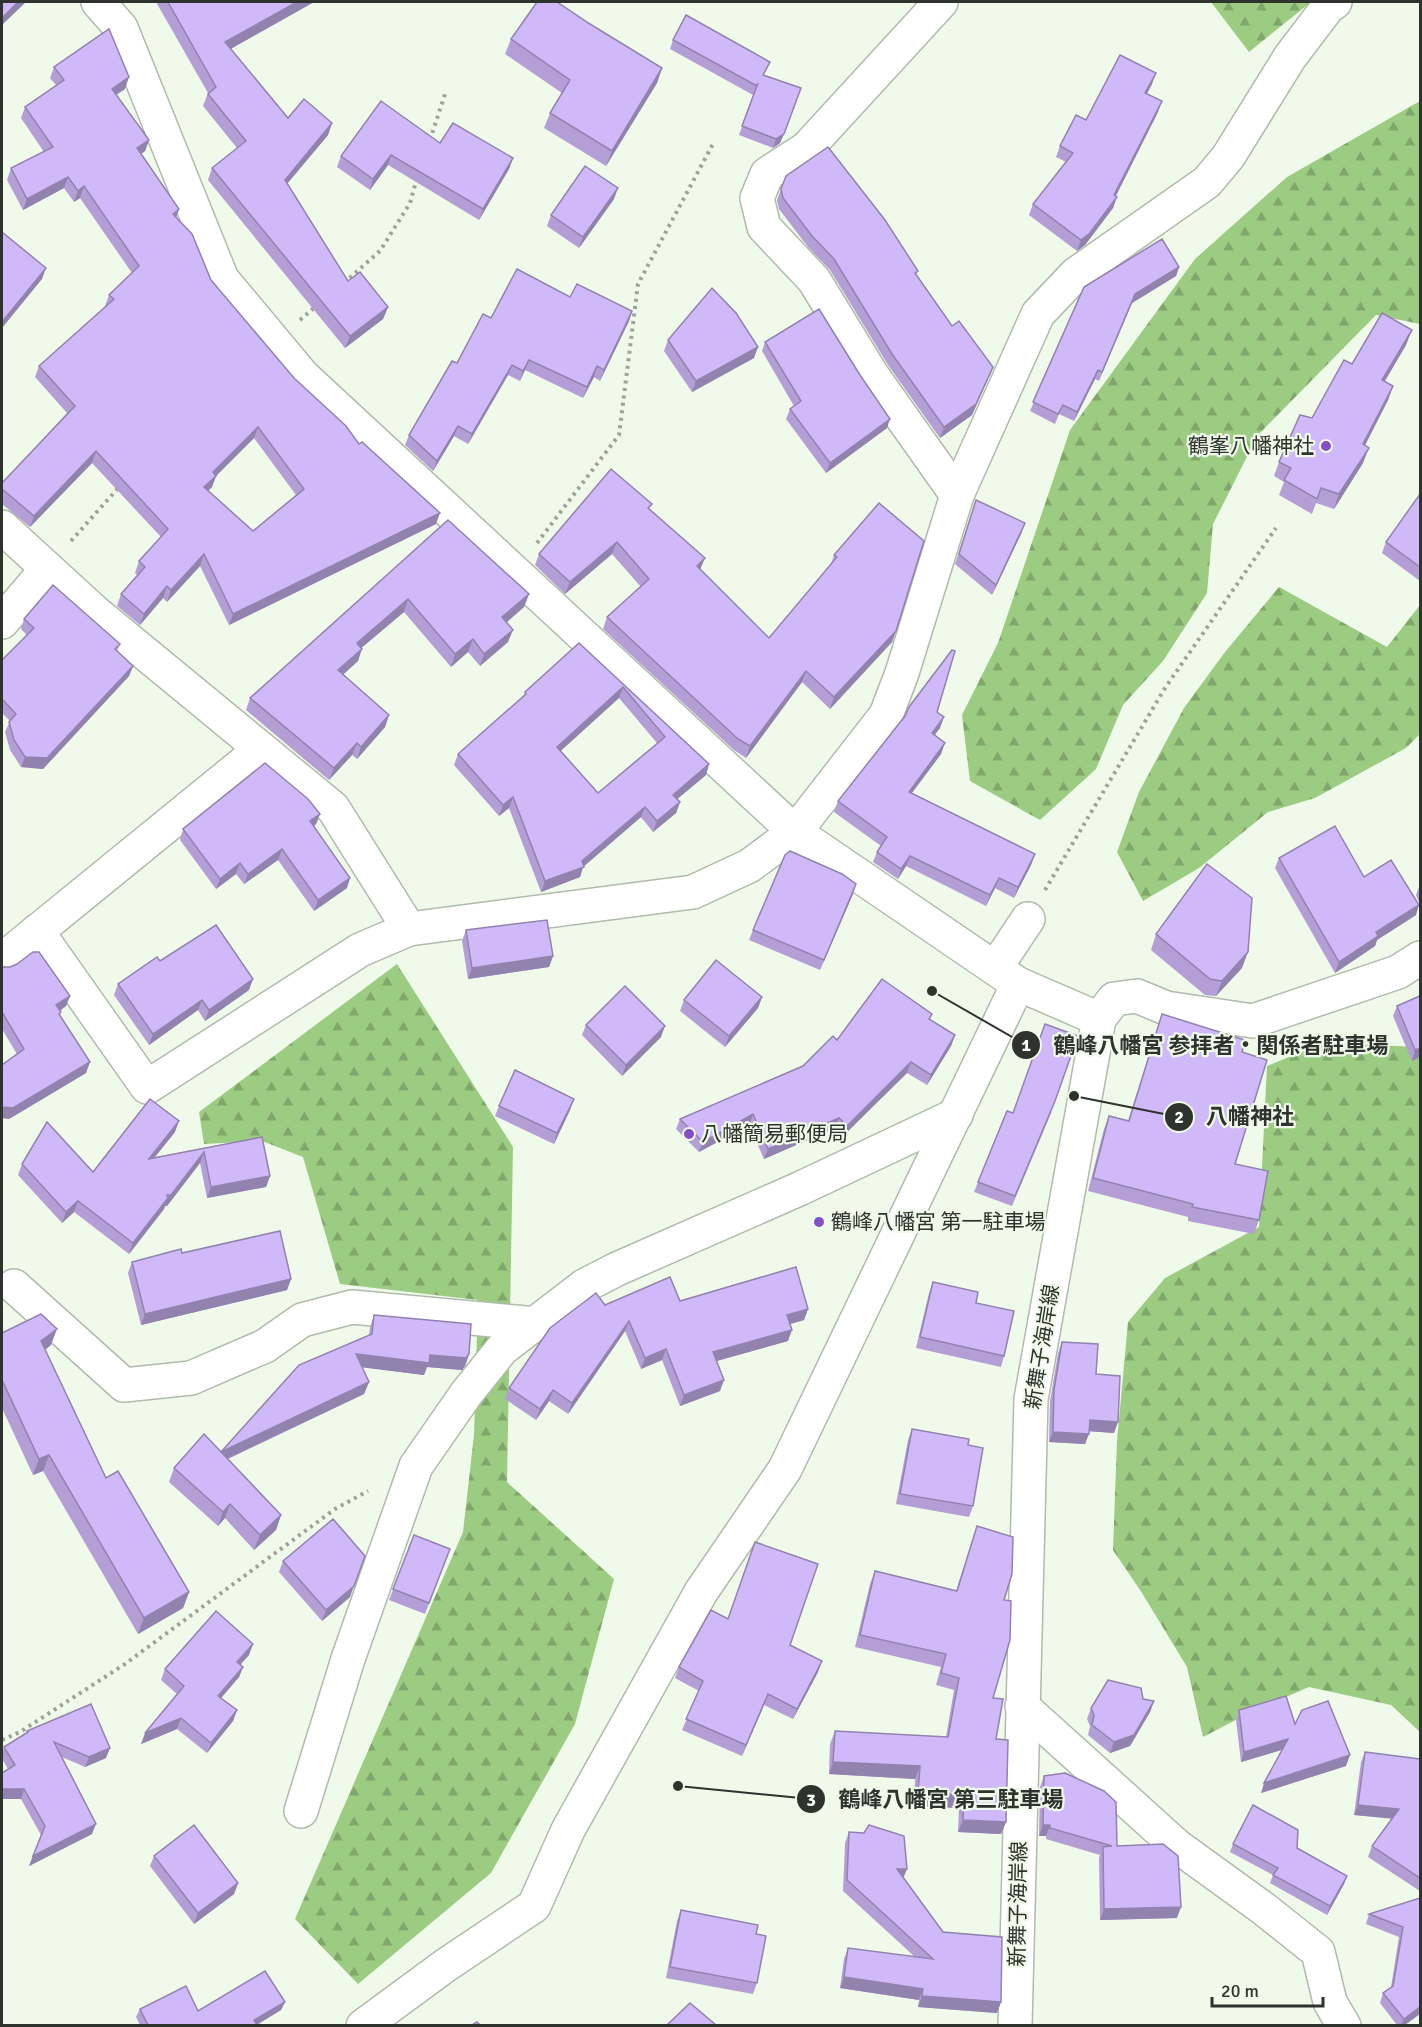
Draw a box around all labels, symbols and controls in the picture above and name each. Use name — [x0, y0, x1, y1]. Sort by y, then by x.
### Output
place label: 鶴峯八幡神社 — [1188, 433, 1314, 459]
marker: 鶴峯八幡神社 — [1319, 439, 1333, 453]
callout: 鶴峰八幡宮 参拝者・関係者駐車場 — [1011, 1025, 1400, 1065]
text: 鶴峰八幡宮 参拝者・関係者駐車場 — [1054, 1032, 1388, 1059]
text: 1 — [1021, 1034, 1031, 1056]
callout: 八幡神社 — [1164, 1097, 1306, 1137]
text: 八幡神社 — [1206, 1103, 1294, 1130]
text: 2 — [1174, 1106, 1184, 1128]
place label: 八幡簡易郵便局 — [701, 1121, 848, 1147]
marker: 八幡簡易郵便局 — [682, 1127, 696, 1141]
place label: 鶴峰八幡宮 第一駐車場 — [831, 1209, 1046, 1235]
marker: 鶴峰八幡宮 第一駐車場 — [812, 1215, 826, 1229]
street label: 新舞子海岸線 — [1019, 1283, 1065, 1411]
callout: 鶴峰八幡宮 第三駐車場 — [796, 1779, 1075, 1819]
text: 鶴峰八幡宮 第三駐車場 — [839, 1786, 1063, 1813]
text: 3 — [806, 1789, 816, 1811]
street label: 新舞子海岸線 — [1004, 1841, 1032, 1967]
scale bar — [1212, 1970, 1323, 2008]
text: 20 m — [1221, 1980, 1259, 2002]

